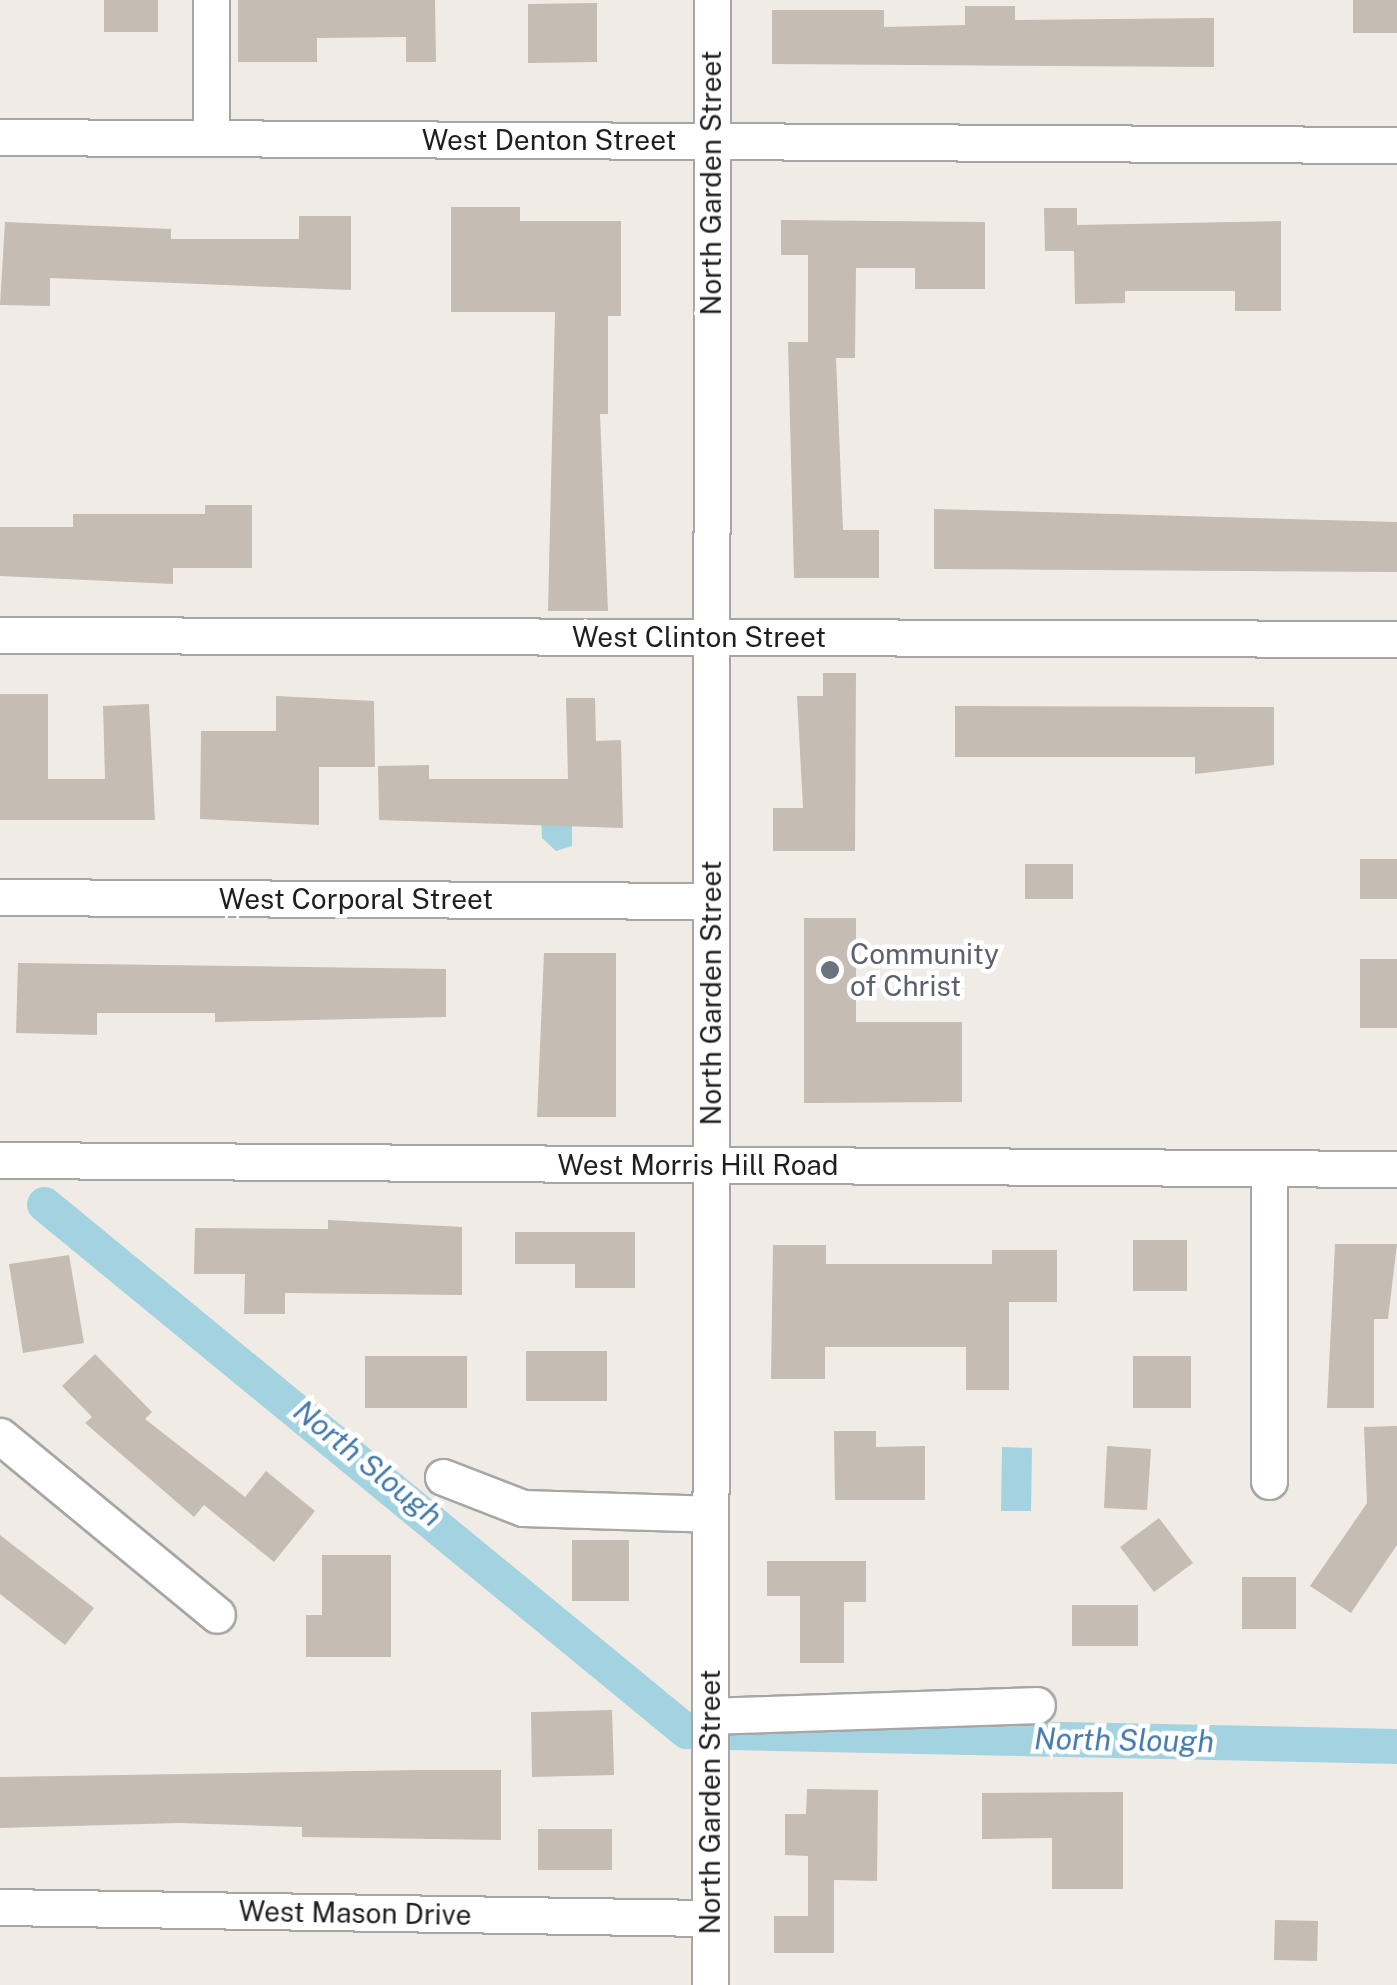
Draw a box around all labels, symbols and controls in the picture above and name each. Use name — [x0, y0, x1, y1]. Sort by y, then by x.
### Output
street label: North Garden Street — [694, 50, 728, 316]
street label: West Denton Street — [422, 123, 676, 157]
street label: West Clinton Street — [572, 620, 826, 654]
street label: North Garden Street — [694, 860, 728, 1126]
street label: West Corporal Street — [219, 882, 493, 916]
place label: Community of Christ — [850, 937, 999, 1003]
marker: Community of Christ — [819, 959, 841, 981]
street label: West Morris Hill Road — [557, 1148, 839, 1182]
water label: North Slough — [287, 1392, 449, 1534]
street label: North Garden Street — [693, 1669, 727, 1935]
water label: North Slough — [1034, 1720, 1214, 1760]
street label: West Mason Drive — [238, 1894, 472, 1932]

